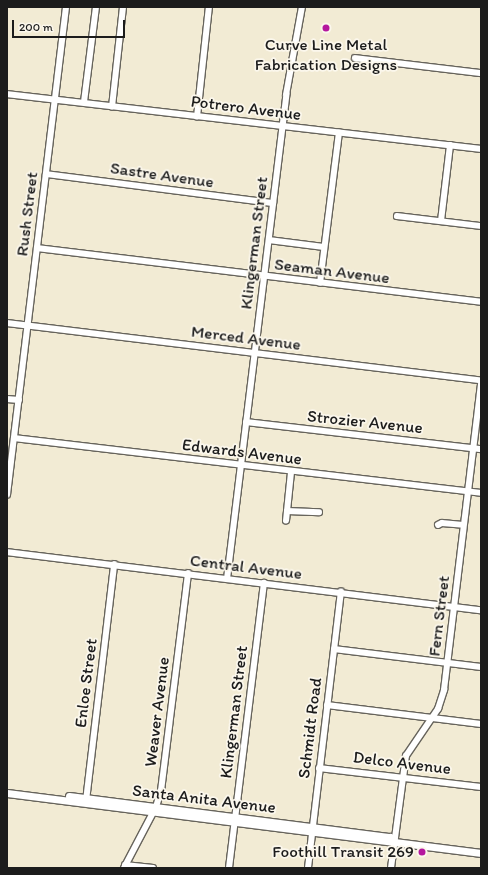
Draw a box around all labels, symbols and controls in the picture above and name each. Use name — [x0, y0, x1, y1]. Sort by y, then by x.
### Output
scale bar — [14, 12, 127, 38]
text: 200 m — [19, 20, 53, 34]
marker: Curve Line Metal Fabrication Designs — [321, 23, 331, 33]
place label: Curve Line Metal Fabrication Designs — [255, 35, 397, 75]
street label: Potrero Avenue — [190, 91, 302, 125]
street label: Sastre Avenue — [109, 158, 215, 192]
street label: Rush Street — [12, 171, 42, 257]
street label: Klingerman Street — [236, 175, 272, 311]
street label: Seaman Avenue — [274, 254, 390, 288]
street label: Merced Avenue — [190, 321, 302, 355]
street label: Strozier Avenue — [307, 406, 423, 438]
street label: Edwards Avenue — [181, 435, 303, 469]
street label: Central Avenue — [189, 550, 303, 584]
street label: Fern Street — [424, 575, 454, 657]
street label: Enloe Street — [70, 637, 102, 729]
street label: Klingerman Street — [216, 644, 252, 780]
street label: Weaver Avenue — [140, 656, 174, 768]
street label: Schmidt Road — [294, 677, 326, 779]
street label: Delco Avenue — [352, 747, 452, 779]
street label: Santa Anita Avenue — [132, 780, 276, 818]
place label: Foothill Transit 269 — [274, 842, 414, 862]
marker: Foothill Transit 269 — [417, 847, 427, 857]

